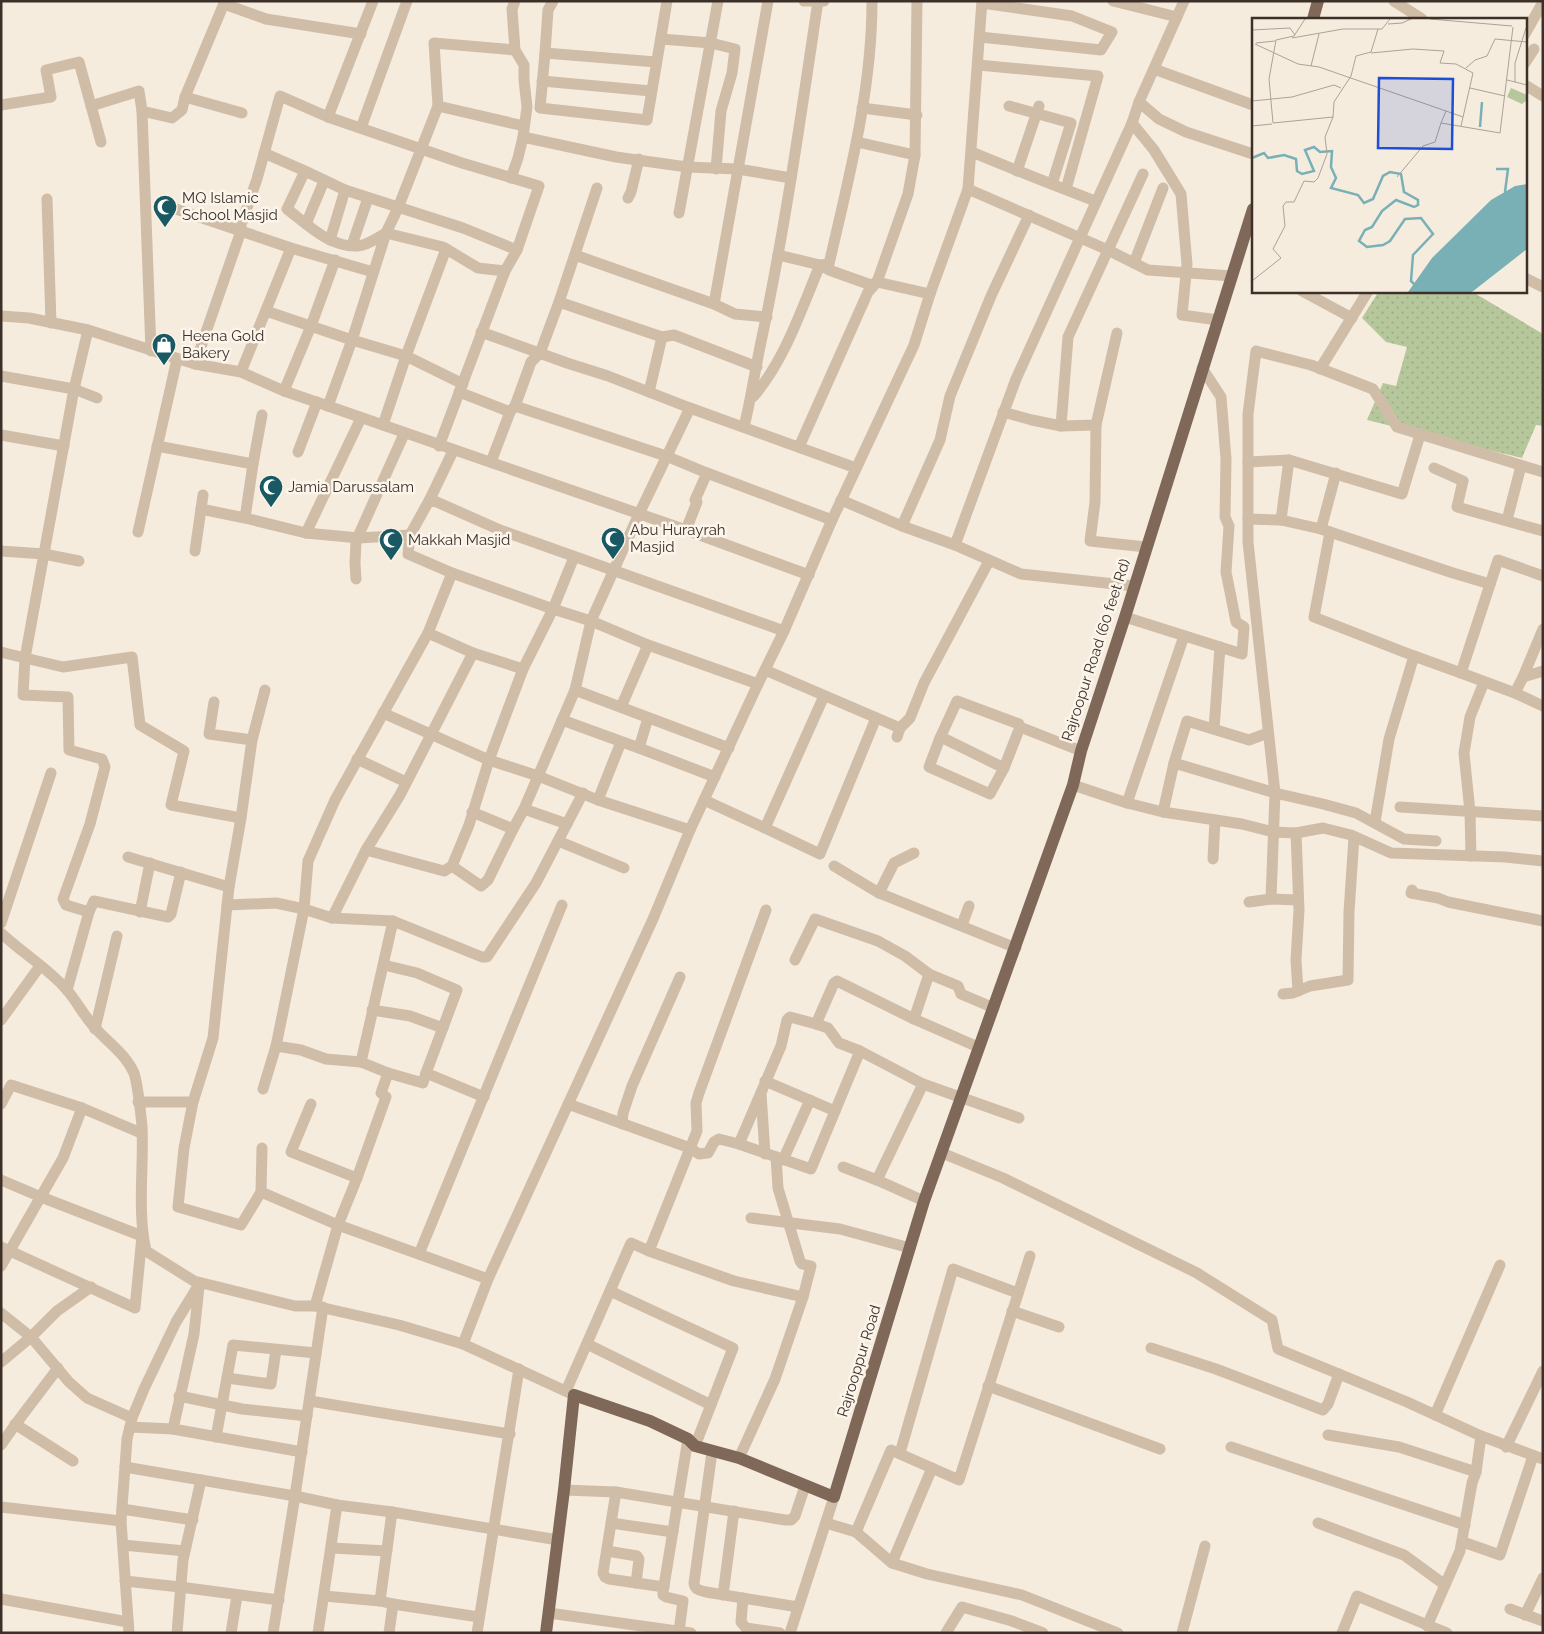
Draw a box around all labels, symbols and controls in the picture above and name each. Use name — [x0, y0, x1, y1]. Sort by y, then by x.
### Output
inset map — [1252, 18, 1526, 292]
place label: MQ Islamic School Masjid — [182, 189, 278, 224]
mosque icon: MQ Islamic School Masjid — [152, 194, 178, 228]
place label: Heena Gold Bakery — [182, 327, 264, 362]
shop icon: Heena Gold Bakery — [151, 332, 177, 366]
mosque icon: Jamia Darussalam — [258, 474, 284, 508]
place label: Jamia Darussalam — [288, 478, 414, 496]
place label: Abu Hurayrah Masjid — [630, 521, 726, 556]
mosque icon: Abu Hurayrah Masjid — [600, 526, 626, 560]
mosque icon: Makkah Masjid — [378, 527, 404, 561]
place label: Makkah Masjid — [408, 531, 510, 549]
street label: Rajroopur Road (60 feet Rd) — [1058, 557, 1134, 743]
street label: Rajrooppur Road — [833, 1303, 885, 1419]

